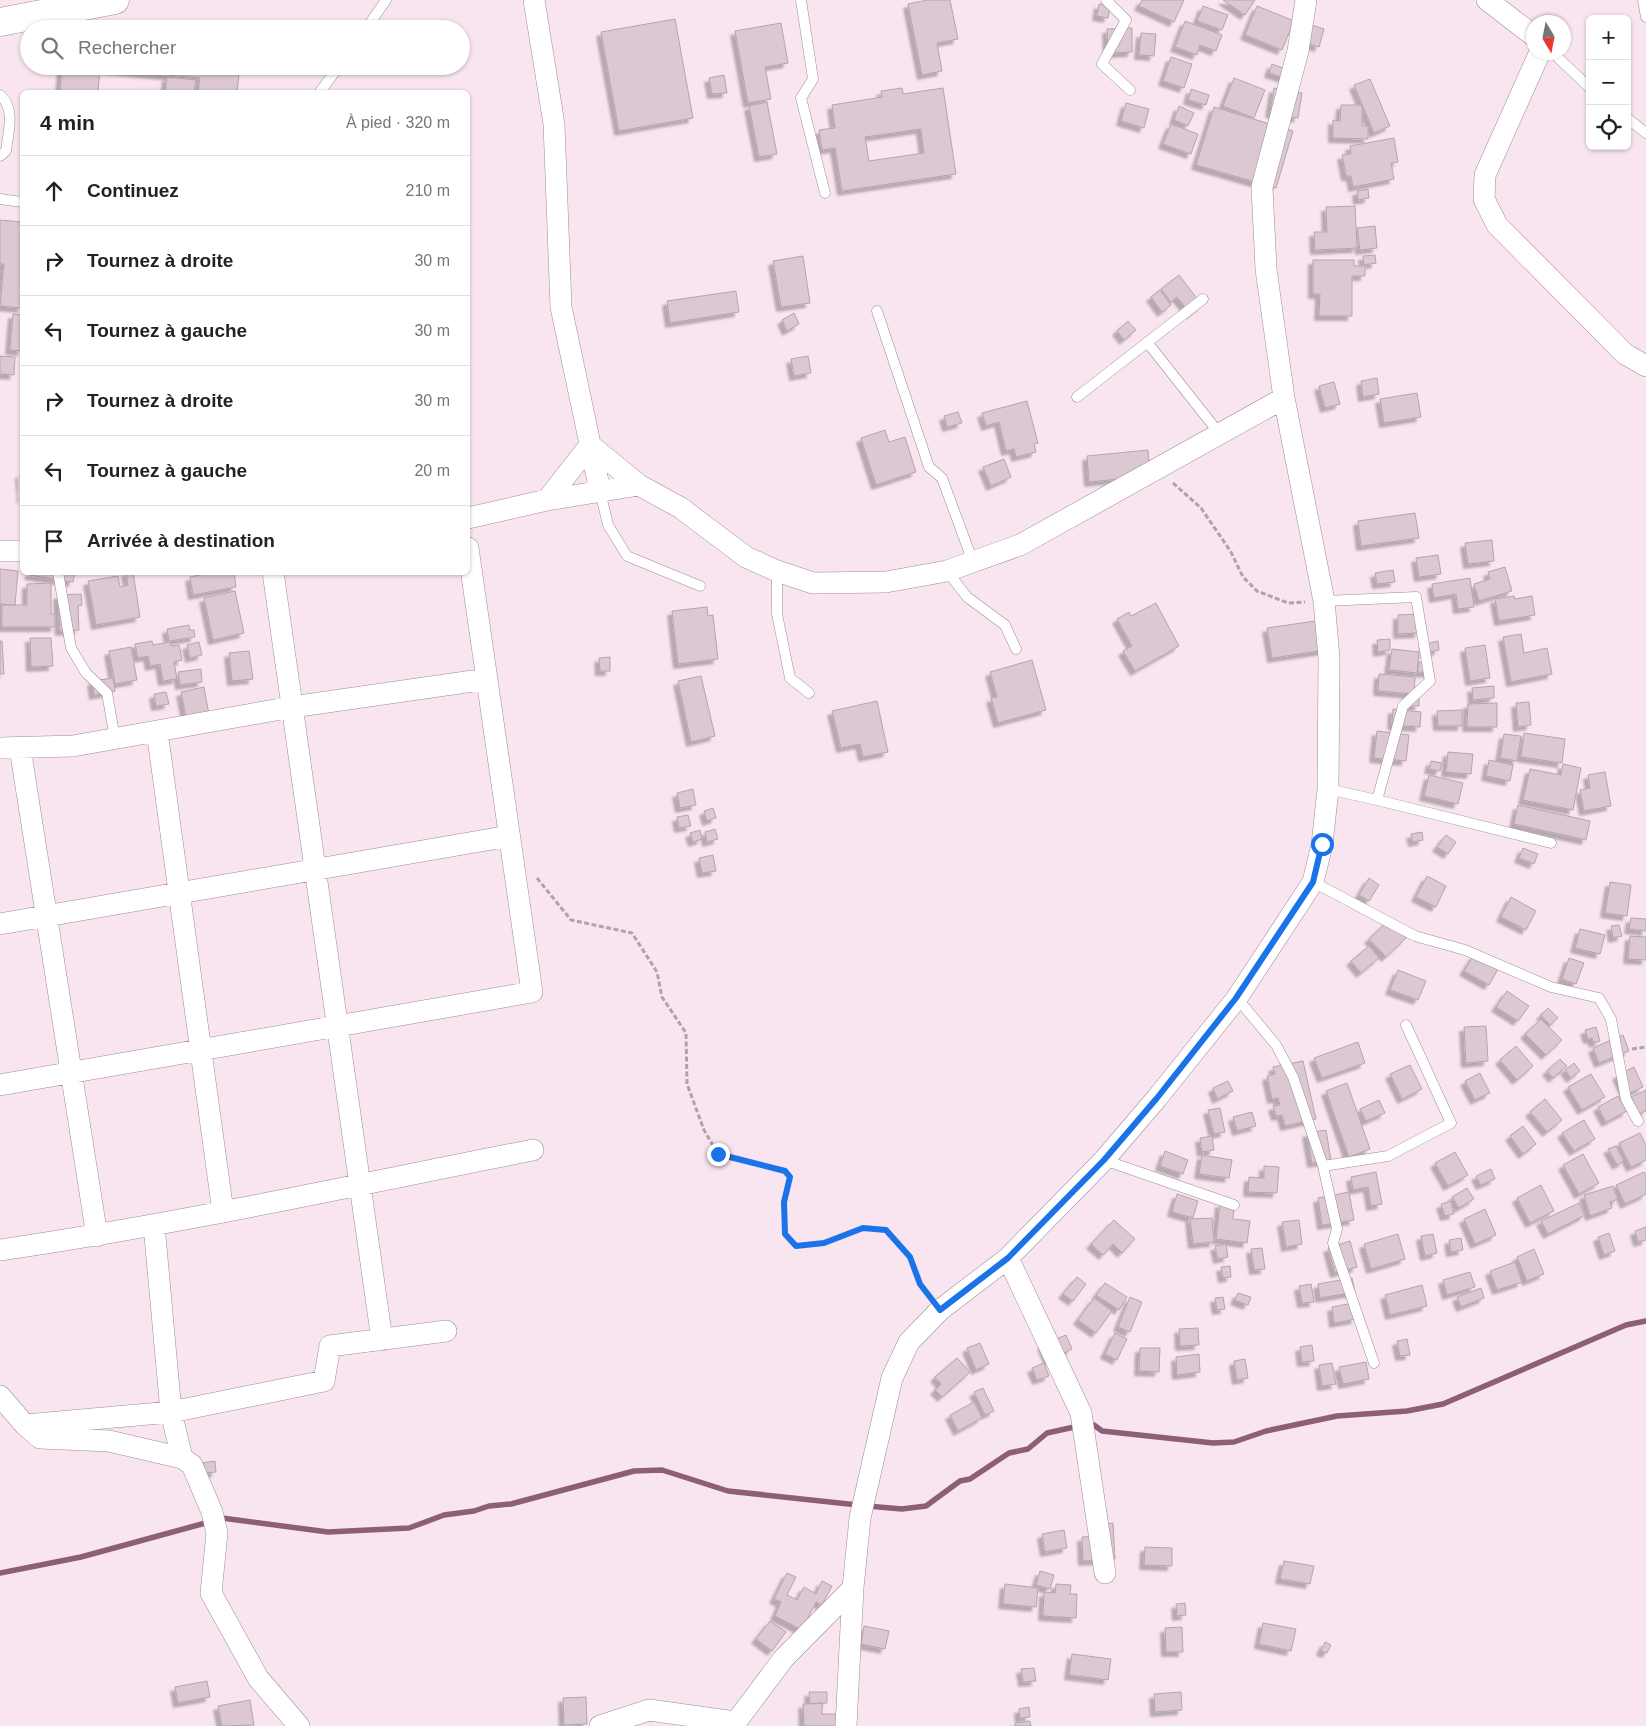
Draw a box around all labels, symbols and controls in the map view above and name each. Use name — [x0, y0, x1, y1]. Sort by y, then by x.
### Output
north arrow — [1526, 15, 1571, 60]
map controls — [1586, 15, 1631, 150]
button: + — [1586, 15, 1631, 60]
search box — [20, 20, 470, 75]
icon: search — [38, 34, 66, 62]
text: Rechercher — [78, 37, 176, 58]
button: − — [1586, 60, 1631, 105]
button: locate — [1586, 105, 1631, 150]
text: 4 min — [40, 111, 95, 134]
text: À pied · 320 m — [346, 114, 450, 131]
icon: ahead — [40, 177, 68, 205]
text: Continuez — [87, 180, 179, 201]
text: 210 m — [406, 182, 450, 199]
icon: right — [40, 247, 68, 275]
text: Tournez à droite — [87, 250, 233, 271]
text: 30 m — [414, 252, 450, 269]
icon: left — [40, 317, 68, 345]
text: Tournez à gauche — [87, 320, 247, 341]
text: 30 m — [414, 322, 450, 339]
icon: right — [40, 387, 68, 415]
text: Tournez à droite — [87, 390, 233, 411]
text: 30 m — [414, 392, 450, 409]
icon: left — [40, 457, 68, 485]
text: Tournez à gauche — [87, 460, 247, 481]
text: 20 m — [414, 462, 450, 479]
icon: arrive — [40, 527, 68, 555]
text: Arrivée à destination — [87, 530, 275, 551]
route start — [1311, 833, 1334, 856]
route end — [707, 1143, 730, 1166]

